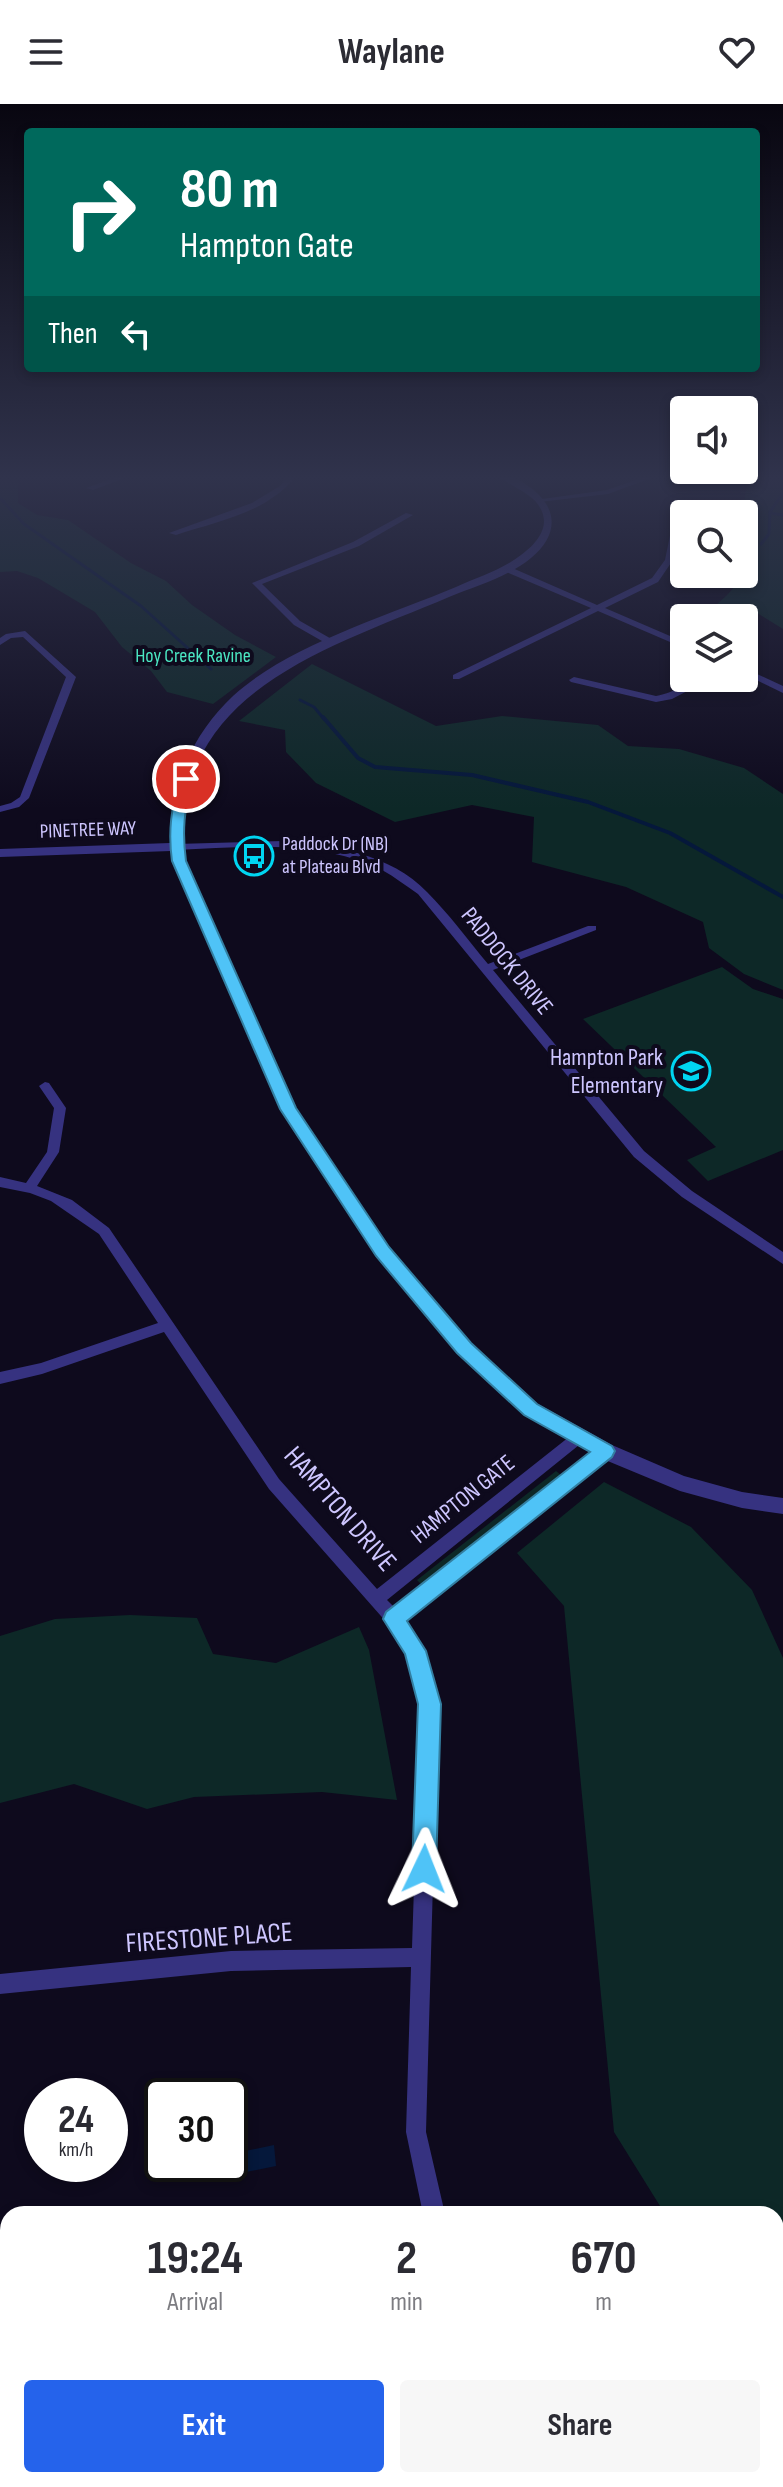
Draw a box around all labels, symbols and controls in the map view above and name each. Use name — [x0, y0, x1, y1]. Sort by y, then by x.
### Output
icon: menu — [24, 30, 68, 74]
icon: heart — [715, 30, 759, 74]
text: Waylane — [338, 31, 445, 74]
text: 80 m — [180, 157, 279, 224]
icon: right — [48, 160, 152, 264]
text: Hampton Gate — [180, 225, 354, 268]
icon: left — [114, 312, 158, 356]
text: Then — [48, 316, 98, 352]
map controls — [670, 396, 758, 692]
button: sound — [670, 396, 758, 484]
button: search — [670, 500, 758, 588]
button: layers — [670, 604, 758, 692]
park label: Hoy Creek Ravine — [135, 644, 251, 668]
pin — [152, 745, 220, 813]
icon: arrive — [164, 757, 208, 801]
street label: PINETREE WAY — [39, 816, 137, 844]
place label: Paddock Dr (NB) at Plateau Blvd — [282, 832, 388, 879]
bus stop icon: Paddock Dr (NB) at Plateau Blvd — [233, 835, 275, 877]
street label: PADDOCK DRIVE — [455, 901, 559, 1021]
place label: Hampton Park Elementary — [550, 1043, 663, 1100]
school or university icon: Hampton Park Elementary — [670, 1050, 712, 1092]
street label: HAMPTON DRIVE — [277, 1440, 403, 1578]
street label: HAMPTON GATE — [405, 1448, 521, 1550]
position arrow — [382, 1827, 466, 1911]
street label: FIRESTONE PLACE — [124, 1916, 294, 1960]
speed limit sign: 30 — [144, 2078, 248, 2182]
text: 24 — [58, 2096, 94, 2144]
text: km/h — [59, 2138, 93, 2162]
text: 19:24 — [147, 2230, 243, 2287]
text: 2 — [396, 2230, 417, 2287]
text: 670 — [570, 2230, 637, 2287]
text: Arrival — [167, 2287, 223, 2318]
text: min — [390, 2287, 423, 2318]
text: m — [595, 2287, 612, 2318]
button: Exit — [24, 2380, 384, 2472]
button: Share — [400, 2380, 760, 2472]

